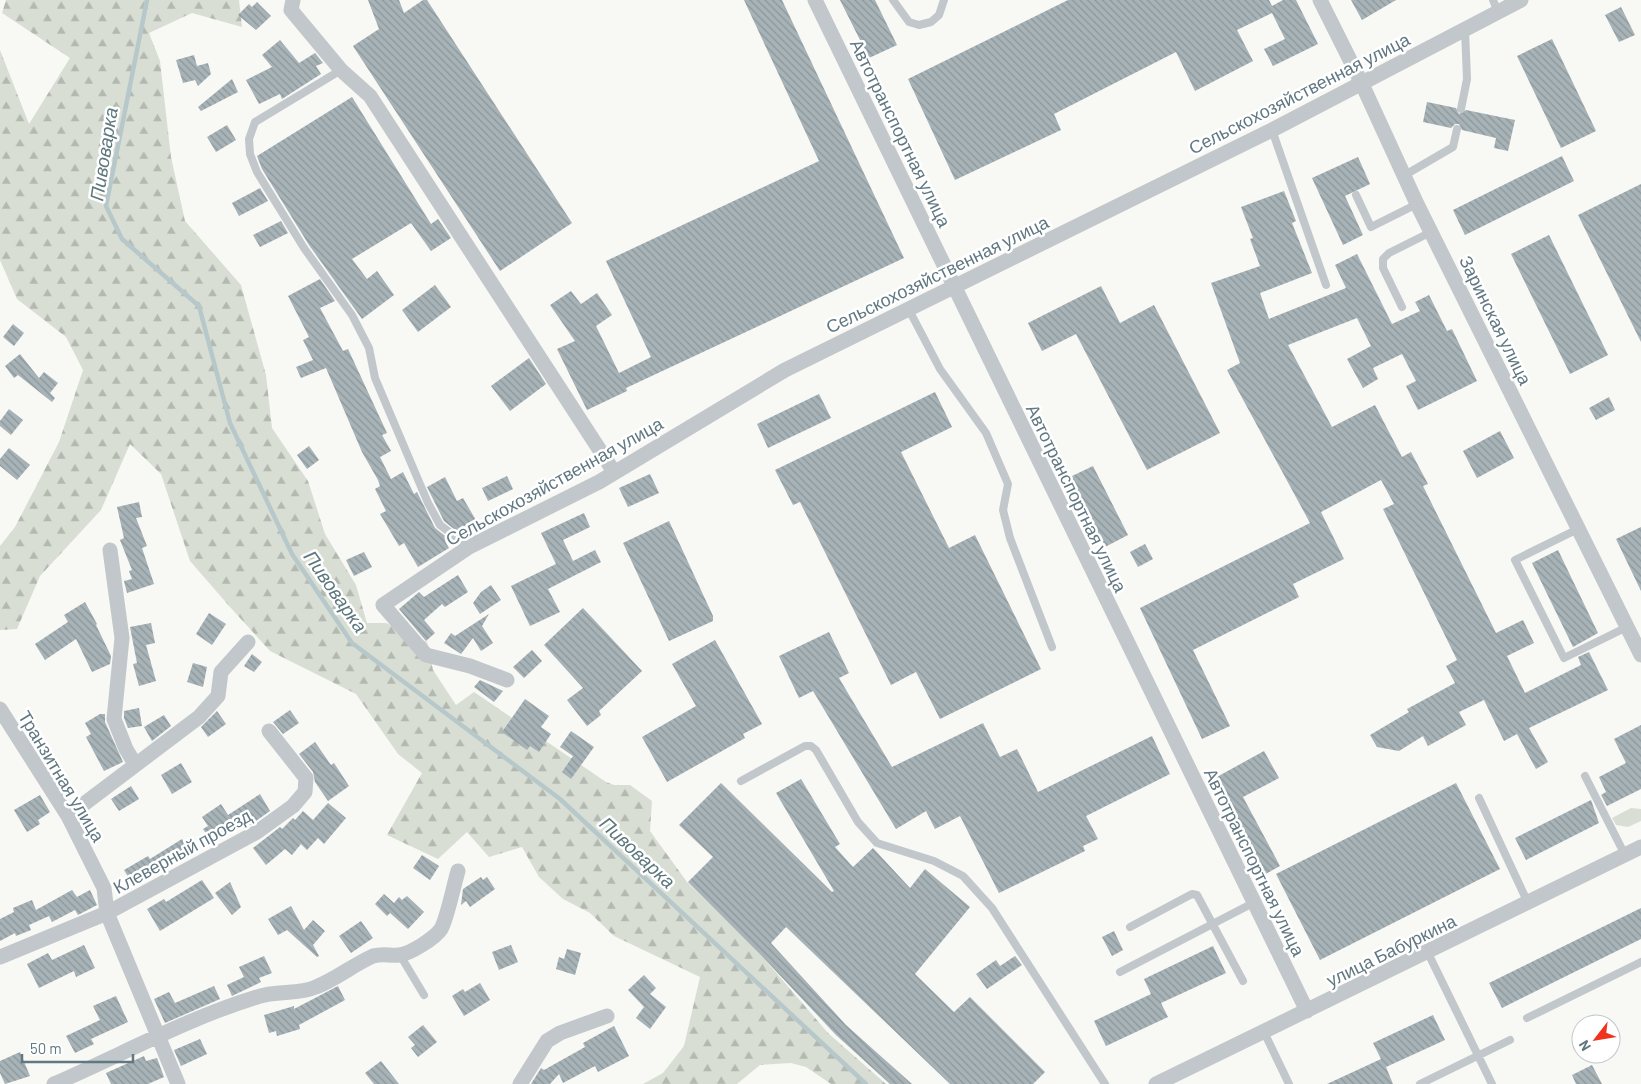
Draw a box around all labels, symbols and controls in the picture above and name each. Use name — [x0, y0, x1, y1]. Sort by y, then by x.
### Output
street label: Сельскохозяйственная улица — [1185, 27, 1414, 158]
street label: Автотранспортная улица — [846, 35, 957, 231]
water label: Пивоварка — [84, 105, 122, 203]
street label: Сельскохозяйственная улица — [822, 210, 1053, 338]
street label: Заринская улица — [1455, 252, 1537, 389]
street label: Автотранспортная улица — [1022, 400, 1133, 596]
street label: Сельскохозяйственная улица — [441, 411, 667, 550]
water label: Пивоварка — [299, 546, 373, 636]
street label: Транзитная улица — [14, 706, 110, 846]
street label: Автотранспортная улица — [1200, 764, 1311, 960]
street label: Клеверный проезд — [109, 804, 255, 898]
water label: Пивоварка — [596, 811, 680, 893]
street label: улица Бабуркина — [1323, 909, 1460, 991]
north arrow — [1571, 1014, 1621, 1064]
scale bar — [22, 1032, 134, 1064]
text: N — [1575, 1038, 1594, 1054]
text: 50 m — [30, 1039, 62, 1057]

